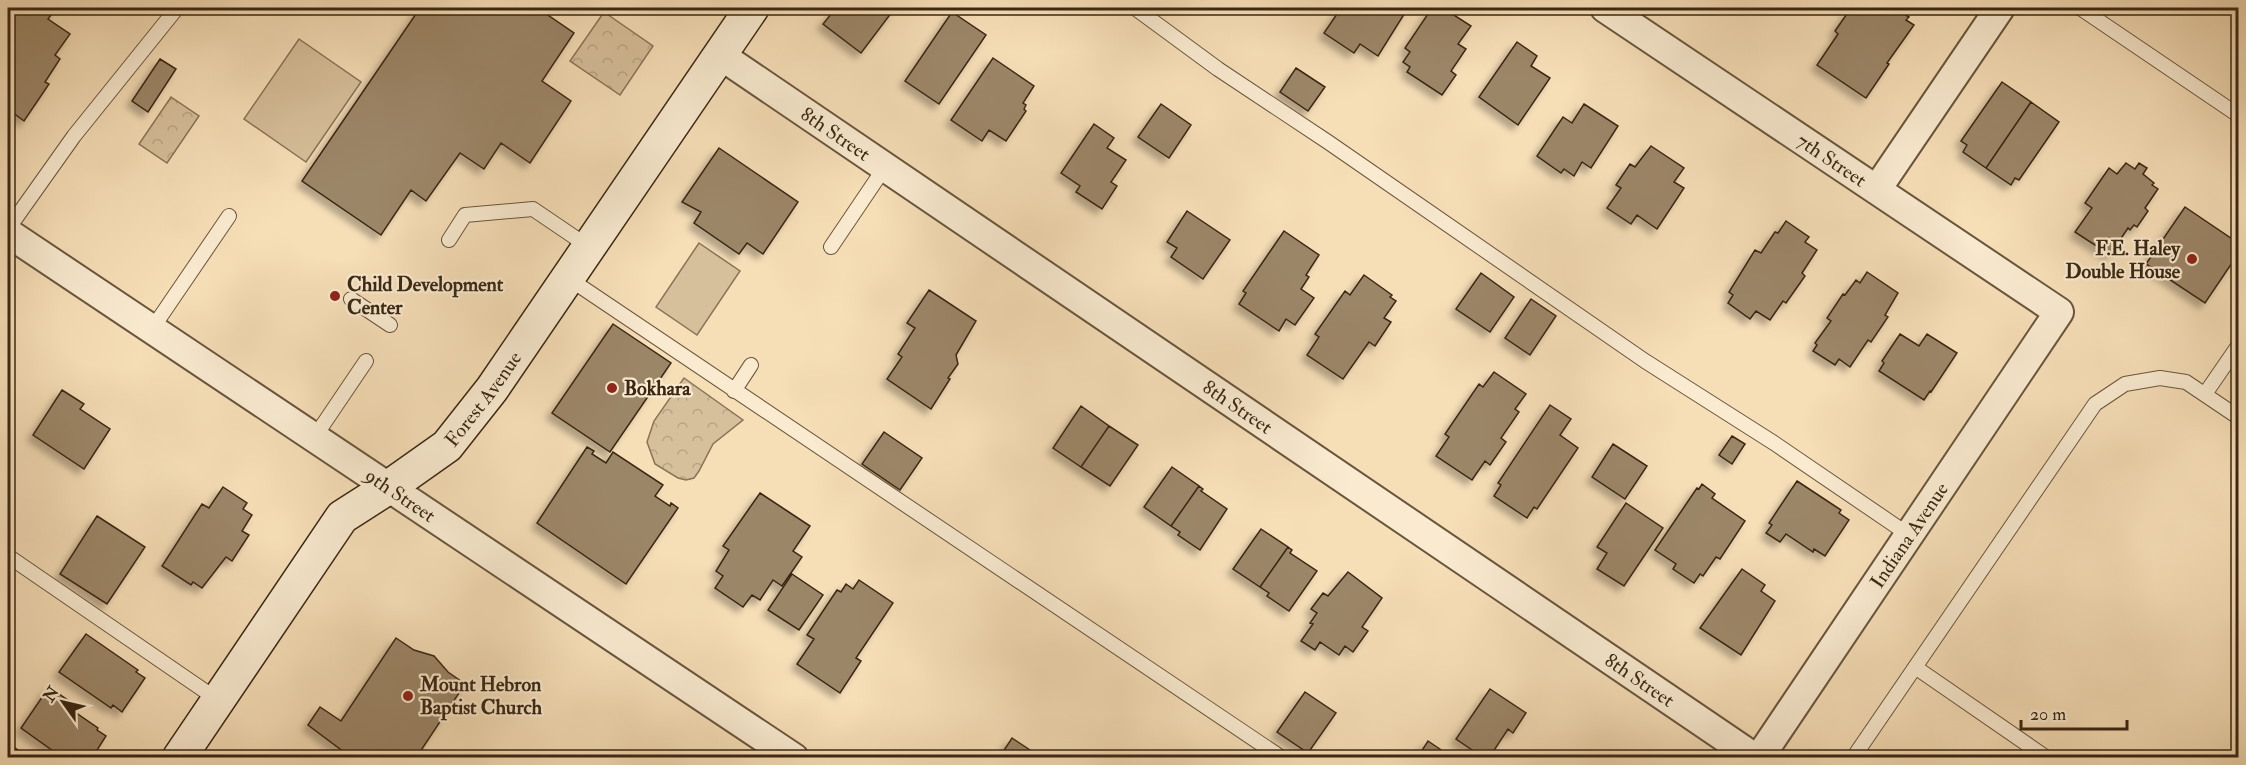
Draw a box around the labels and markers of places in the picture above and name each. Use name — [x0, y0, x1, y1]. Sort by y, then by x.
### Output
place label: F.E. Haley Double House — [2065, 236, 2181, 284]
marker: F.E. Haley Double House — [2185, 252, 2199, 266]
place label: Child Development Center — [347, 272, 504, 320]
marker: Child Development Center — [328, 289, 342, 303]
place label: Bokhara — [624, 376, 691, 401]
marker: Bokhara — [605, 381, 619, 395]
place label: Mount Hebron Baptist Church — [419, 672, 543, 721]
marker: Mount Hebron Baptist Church — [401, 689, 415, 703]

